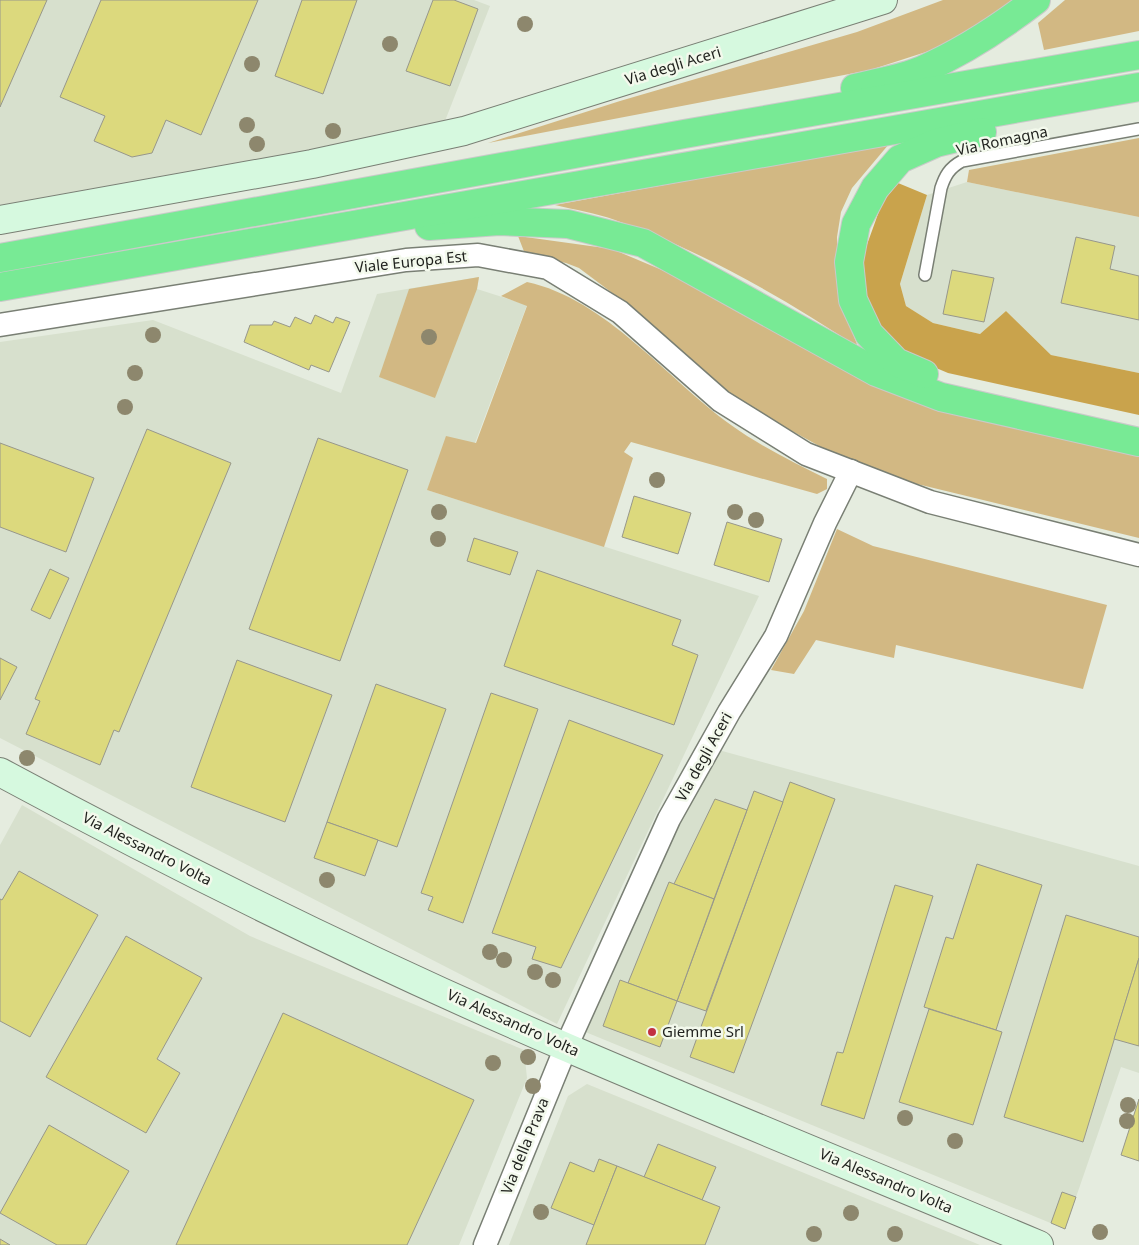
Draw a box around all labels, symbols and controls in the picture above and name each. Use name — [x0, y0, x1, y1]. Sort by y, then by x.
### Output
street label: Via degli Aceri — [622, 41, 723, 89]
street label: Via Romagna — [954, 121, 1049, 159]
street label: Viale Europa Est — [354, 245, 469, 277]
street label: Via degli Aceri — [670, 708, 736, 805]
street label: Via Alessandro Volta — [79, 807, 216, 889]
street label: Via Alessandro Volta — [444, 984, 583, 1060]
place label: Giemme Srl — [662, 1021, 744, 1041]
marker: Giemme Srl — [646, 1026, 658, 1038]
street label: Via della Prava — [496, 1094, 553, 1197]
street label: Via Alessandro Volta — [817, 1143, 956, 1217]

